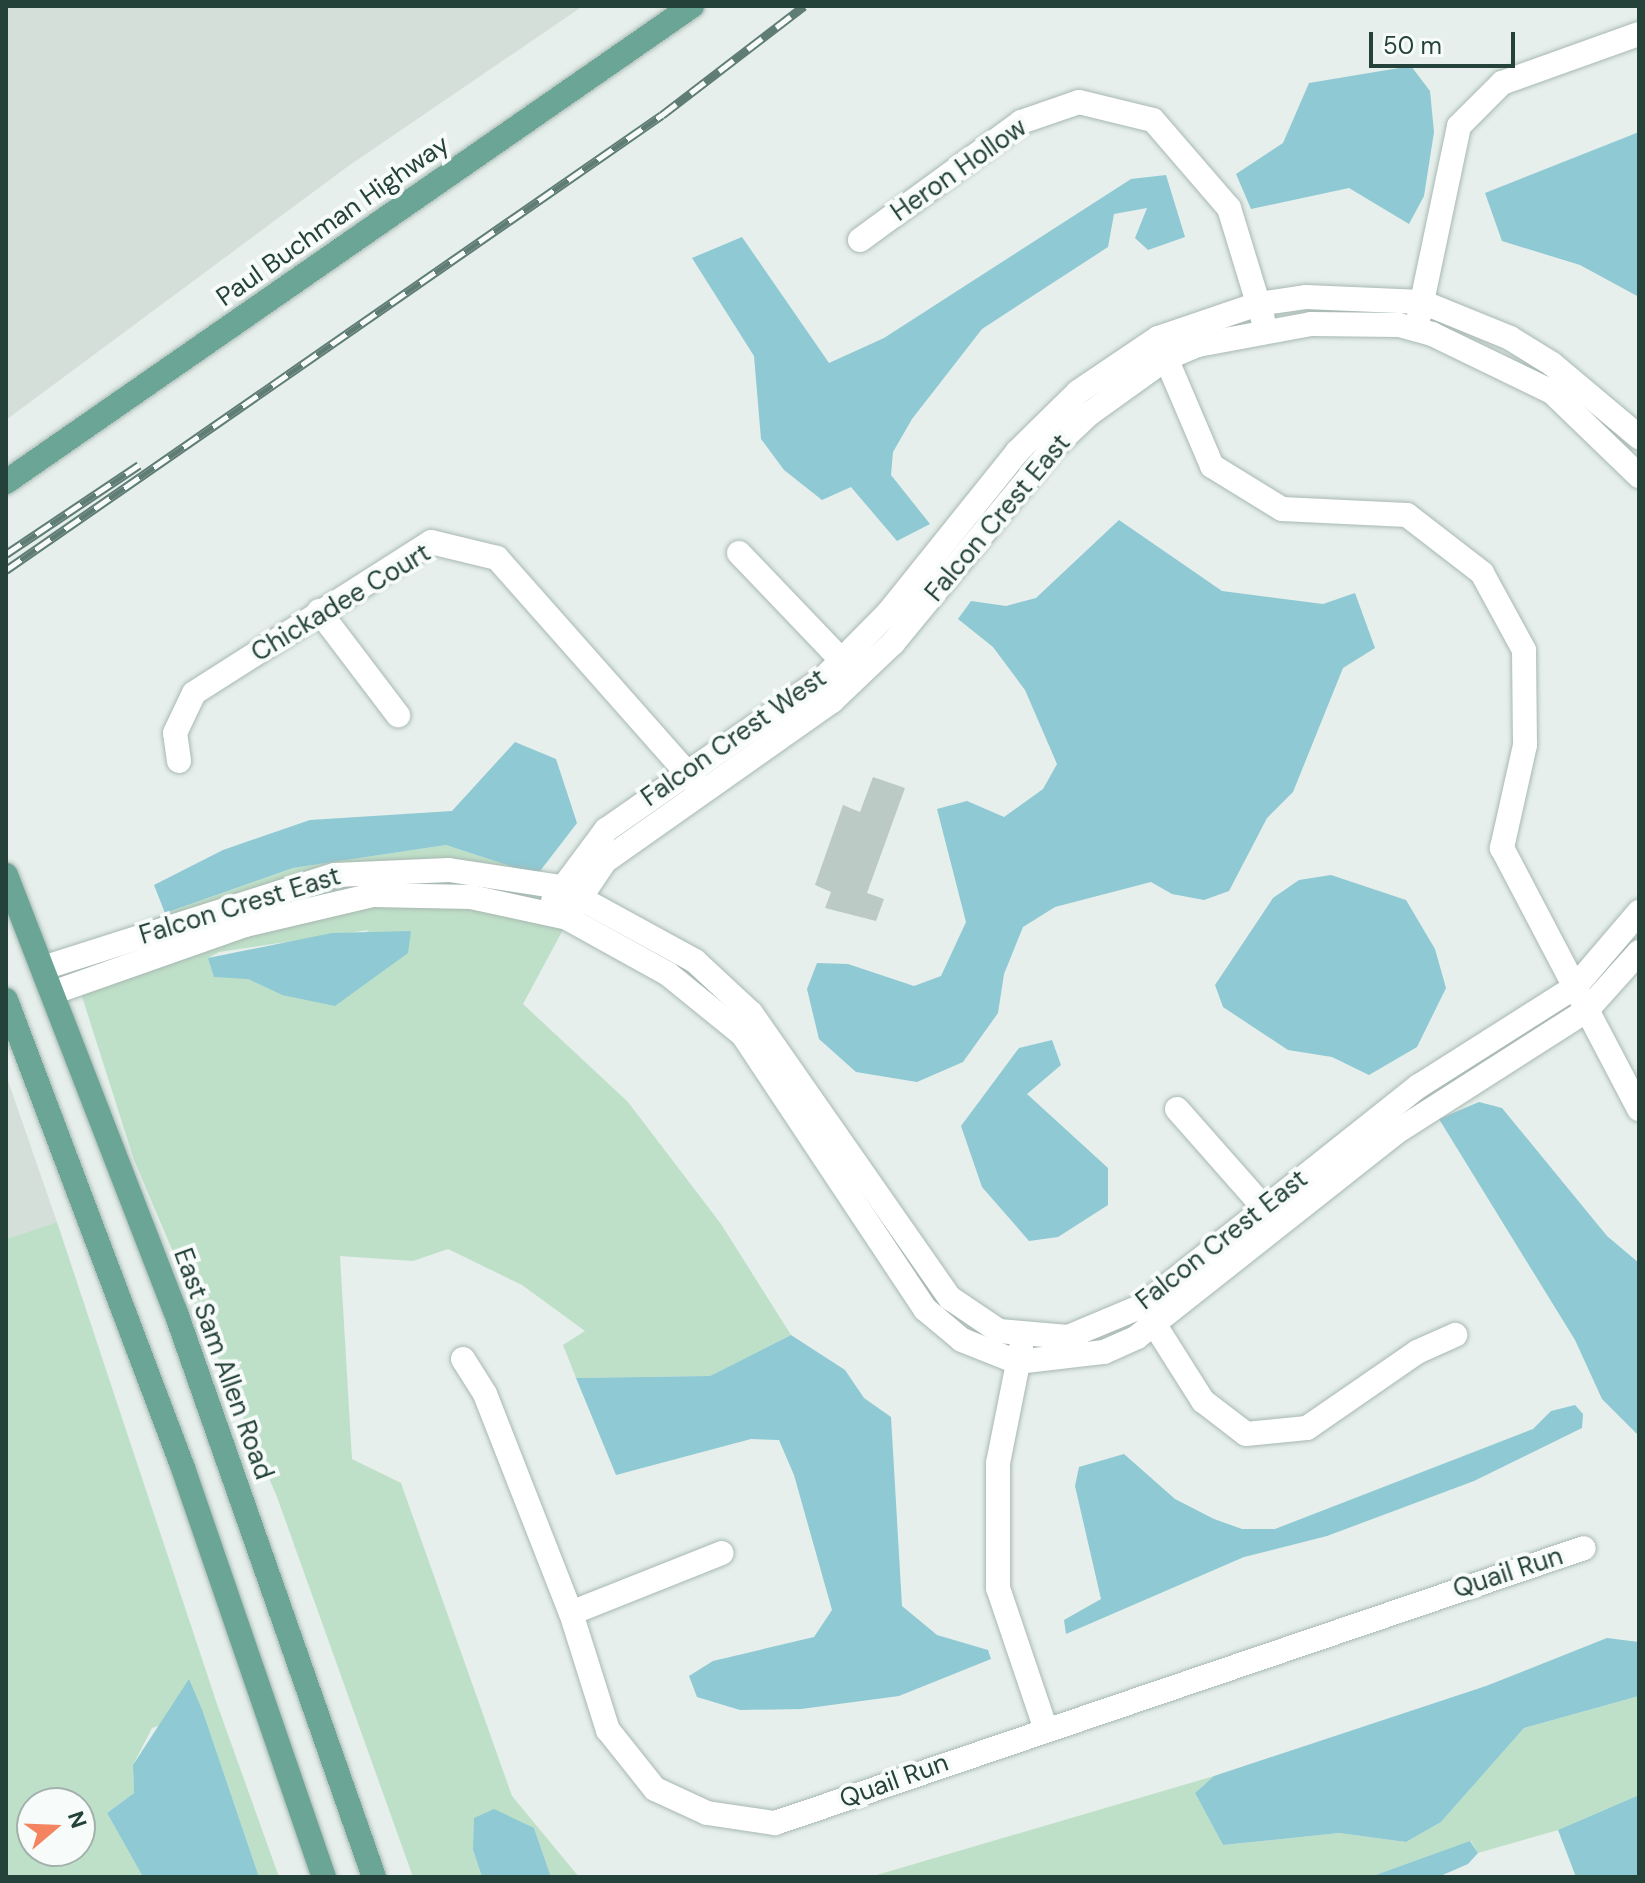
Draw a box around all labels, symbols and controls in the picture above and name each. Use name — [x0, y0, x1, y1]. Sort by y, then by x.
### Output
scale bar — [1373, 16, 1519, 66]
text: 50 m — [1383, 30, 1442, 61]
street label: Heron Hollow — [885, 112, 1033, 228]
street label: Paul Buchman Highway — [211, 129, 455, 313]
street label: Falcon Crest East — [919, 428, 1077, 608]
street label: Chickadee Court — [246, 537, 436, 669]
street label: Falcon Crest West — [636, 663, 832, 813]
street label: Falcon Crest East — [136, 861, 344, 951]
street label: Falcon Crest East — [1130, 1163, 1314, 1317]
street label: East Sam Allen Road — [167, 1244, 279, 1484]
street label: Quail Run — [1449, 1541, 1567, 1605]
street label: Quail Run — [835, 1747, 953, 1815]
north arrow — [16, 1787, 96, 1867]
text: N — [61, 1807, 94, 1832]

